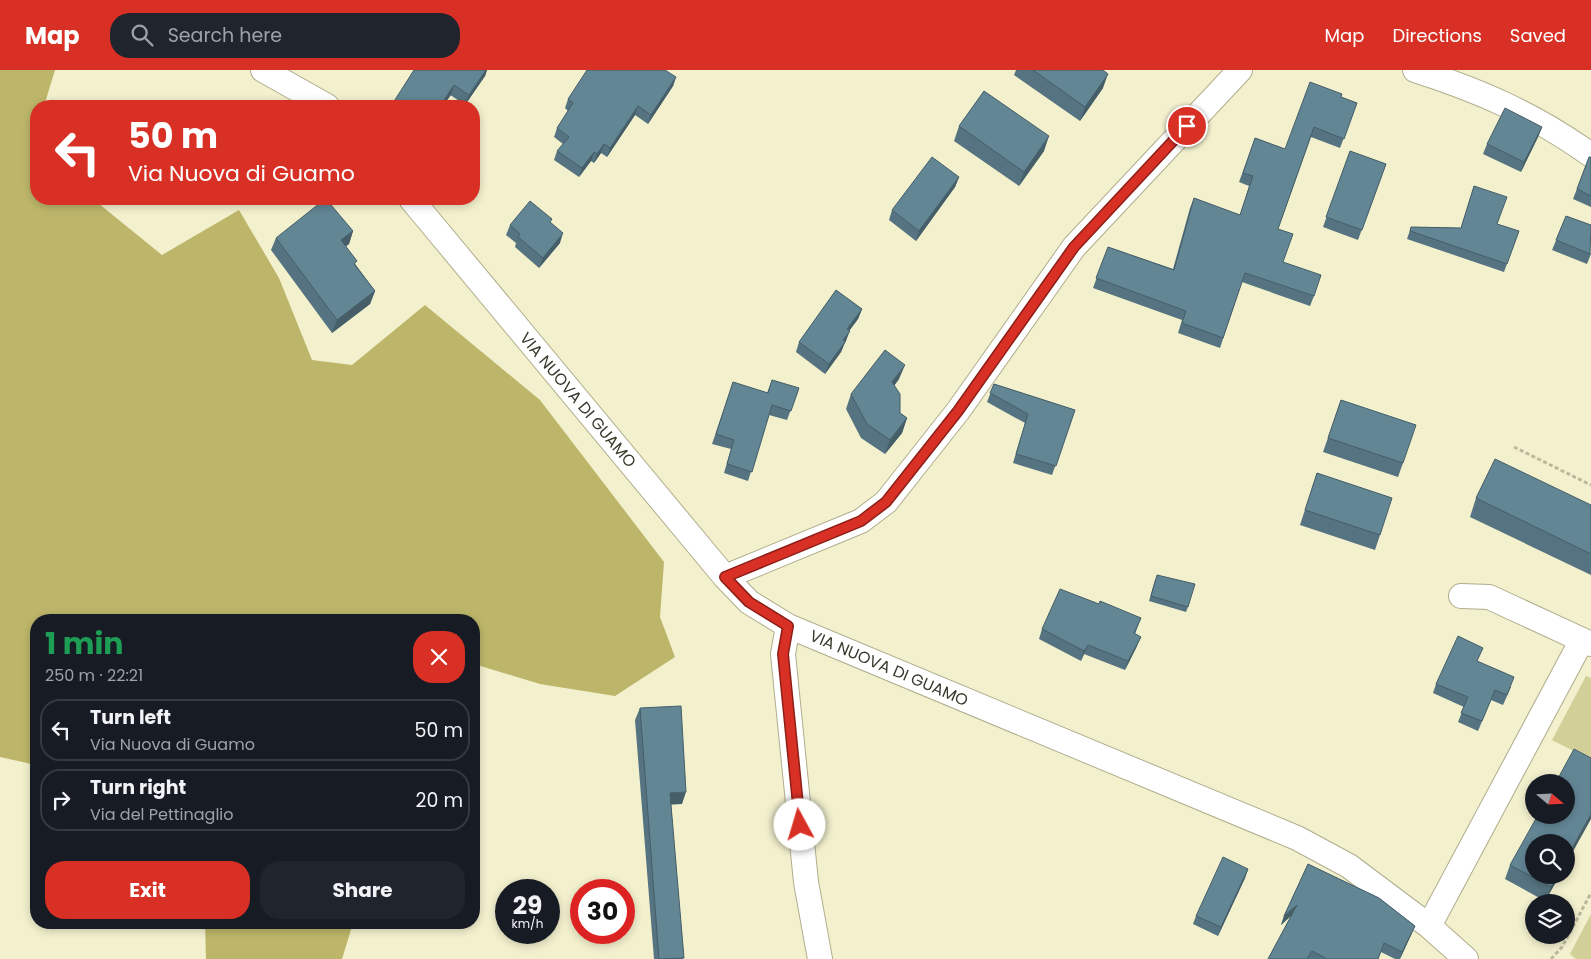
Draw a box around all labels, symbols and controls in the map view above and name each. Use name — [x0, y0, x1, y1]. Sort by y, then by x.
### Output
search box — [110, 13, 460, 58]
text: Map — [25, 19, 80, 52]
icon: search — [128, 21, 156, 49]
text: Search here — [168, 22, 282, 49]
text: Map — [1325, 23, 1364, 48]
text: Directions — [1392, 23, 1482, 48]
text: Saved — [1510, 23, 1566, 48]
pin — [1166, 105, 1208, 147]
text: 50 m — [128, 111, 218, 160]
icon: arrive — [1173, 112, 1201, 140]
icon: left — [45, 120, 110, 185]
text: Via Nuova di Guamo — [128, 158, 355, 189]
street label: VIA NUOVA DI GUAMO — [514, 327, 642, 473]
text: 1 min — [45, 622, 123, 665]
street label: VIA NUOVA DI GUAMO — [806, 624, 972, 712]
button: close — [413, 631, 465, 683]
text: 250 m · 22:21 — [45, 664, 143, 687]
text: Turn left — [90, 704, 171, 731]
icon: left — [47, 716, 75, 744]
text: 50 m — [414, 717, 463, 744]
text: Via Nuova di Guamo — [90, 733, 255, 756]
text: Turn right — [90, 774, 186, 801]
north arrow — [1525, 774, 1575, 824]
map controls — [1525, 774, 1575, 944]
icon: right — [47, 786, 75, 814]
text: 20 m — [415, 787, 463, 814]
position arrow — [773, 798, 825, 850]
text: Via del Pettinaglio — [90, 803, 234, 826]
button: search — [1525, 834, 1575, 884]
button: Exit — [45, 861, 250, 919]
button: Share — [260, 861, 465, 919]
speed limit sign: 30 — [570, 879, 635, 944]
text: 29 — [513, 888, 542, 923]
button: layers — [1525, 894, 1575, 944]
text: km/h — [512, 915, 543, 932]

